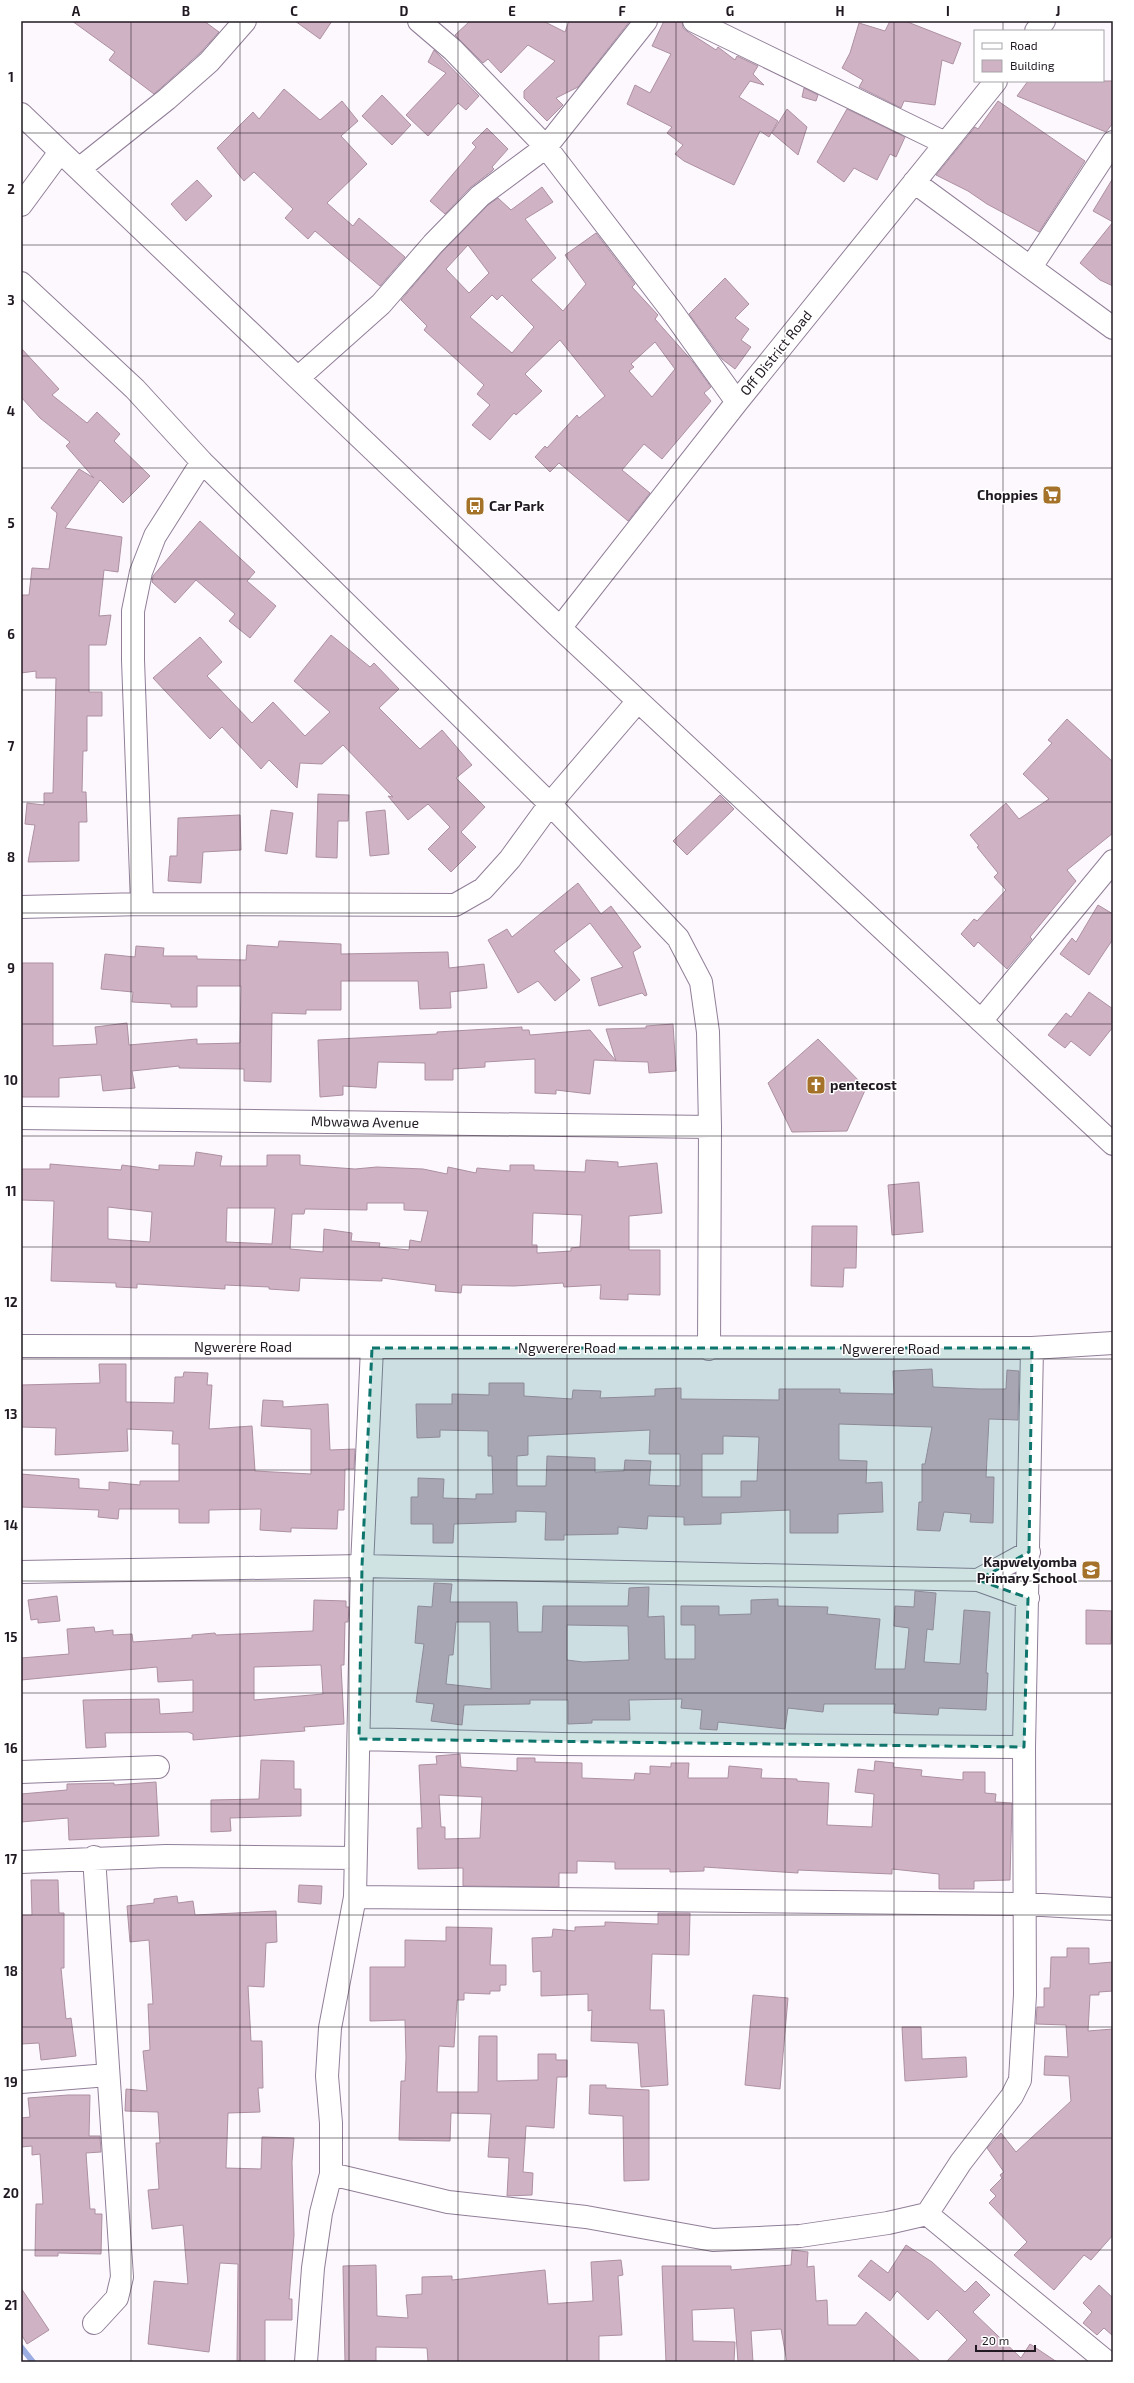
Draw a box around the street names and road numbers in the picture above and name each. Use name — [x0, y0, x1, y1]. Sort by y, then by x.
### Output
street label: Off District Road — [736, 307, 815, 399]
street label: Mbwawa Avenue — [311, 1112, 419, 1131]
street label: Ngwerere Road — [194, 1338, 292, 1355]
street label: Ngwerere Road — [518, 1339, 616, 1356]
street label: Ngwerere Road — [842, 1340, 940, 1357]

